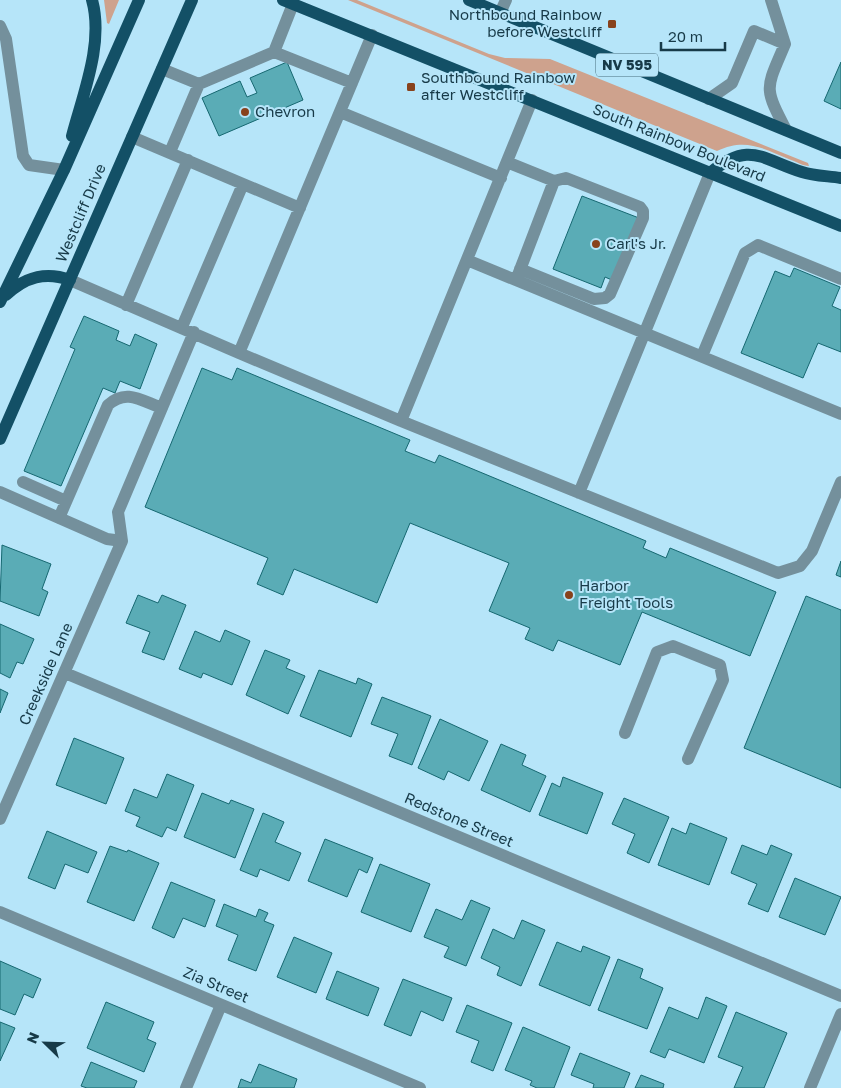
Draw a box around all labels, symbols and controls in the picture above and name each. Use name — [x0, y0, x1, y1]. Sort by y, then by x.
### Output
place label: Northbound Rainbow before Westcliff — [449, 5, 603, 40]
marker: Northbound Rainbow before Westcliff — [606, 18, 618, 30]
scale bar — [661, 20, 725, 52]
text: 20 m — [668, 27, 703, 45]
road number: NV 595 — [596, 54, 658, 76]
place label: Southbound Rainbow after Westcliff — [421, 68, 575, 103]
marker: Southbound Rainbow after Westcliff — [405, 81, 417, 93]
street label: South Rainbow Boulevard — [590, 99, 768, 185]
place label: Chevron — [255, 102, 315, 120]
marker: Chevron — [239, 106, 251, 118]
street label: Westcliff Drive — [51, 160, 109, 265]
place label: Carl's Jr. — [606, 234, 667, 252]
marker: Carl's Jr. — [590, 238, 602, 250]
place label: Harbor Freight Tools — [579, 576, 673, 611]
marker: Harbor Freight Tools — [563, 589, 575, 601]
street label: Creekside Lane — [14, 619, 76, 728]
street label: Redstone Street — [402, 788, 517, 850]
street label: Zia Street — [181, 962, 252, 1006]
north arrow — [20, 1018, 70, 1068]
text: N — [23, 1030, 42, 1046]

